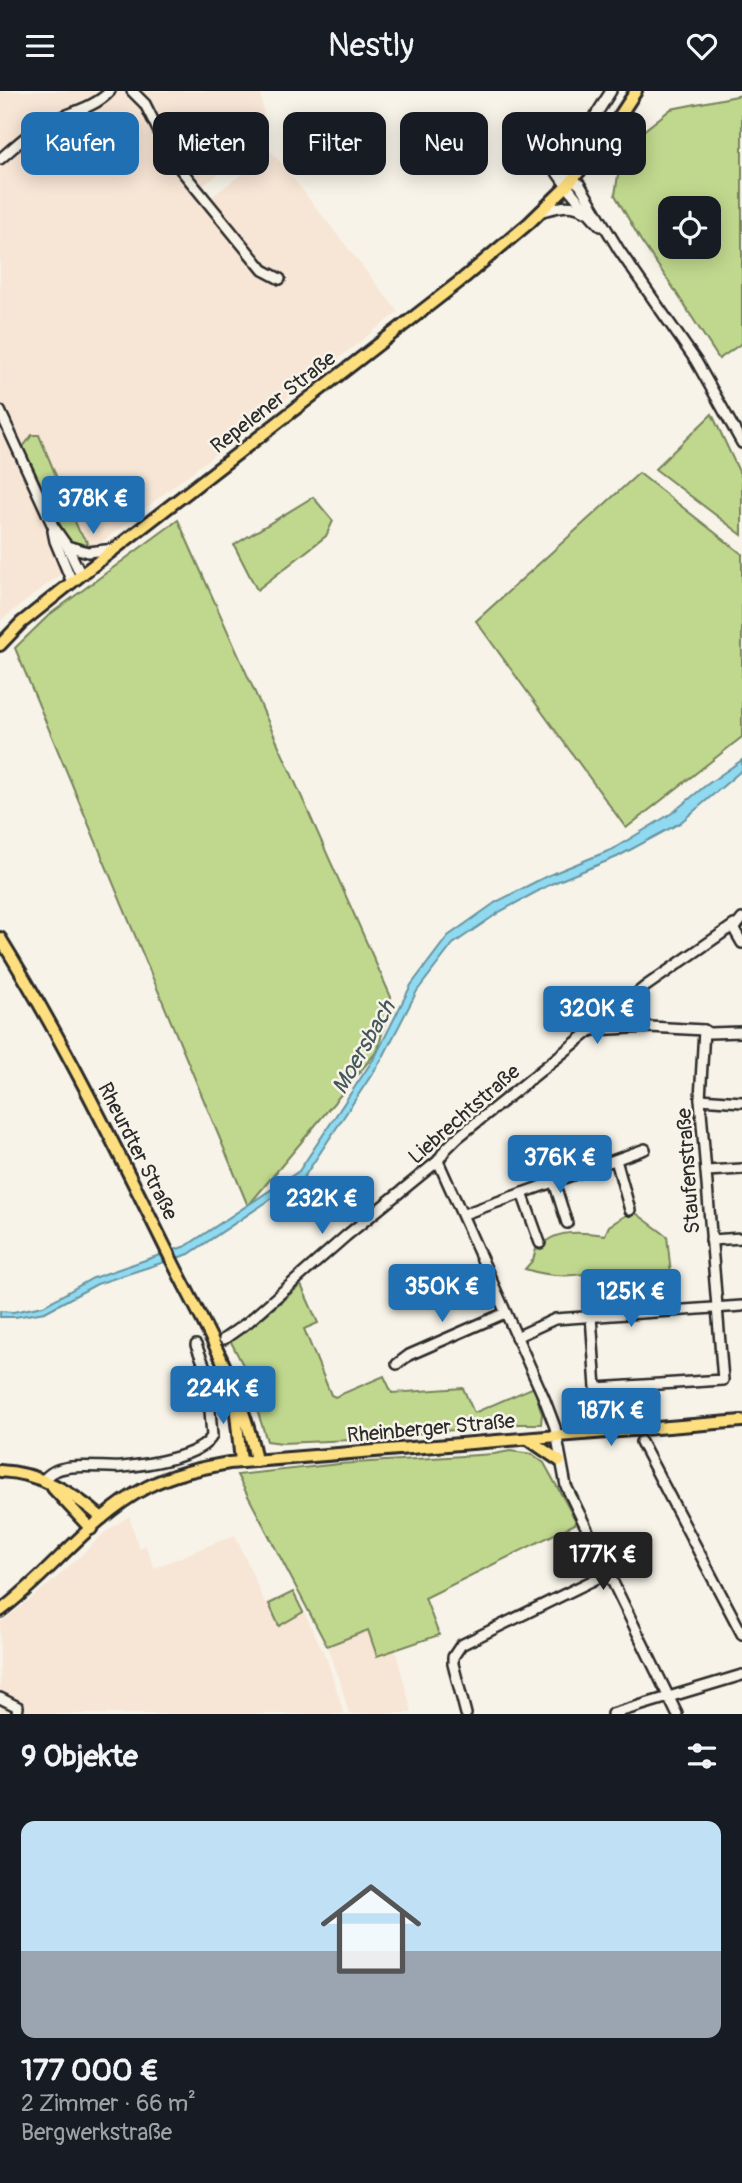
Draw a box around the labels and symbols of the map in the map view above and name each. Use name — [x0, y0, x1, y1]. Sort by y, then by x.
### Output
street label: Repelener Straße — [205, 345, 342, 460]
pin: 378K € — [36, 477, 150, 536]
pin: 320K € — [540, 986, 654, 1046]
water label: Moersbach — [325, 994, 402, 1099]
street label: Liebrechtstraße — [403, 1058, 526, 1170]
street label: Rheurdter Straße — [91, 1078, 184, 1225]
street label: Staufenstraße — [671, 1106, 706, 1235]
pin: 376K € — [503, 1135, 617, 1195]
pin: 232K € — [265, 1177, 379, 1236]
pin: 350K € — [385, 1265, 499, 1324]
pin: 125K € — [574, 1269, 688, 1329]
pin: 224K € — [166, 1367, 280, 1426]
pin: 187K € — [554, 1389, 668, 1448]
street label: Rheinberger Straße — [346, 1408, 517, 1449]
pin: 177K € — [546, 1533, 660, 1592]

